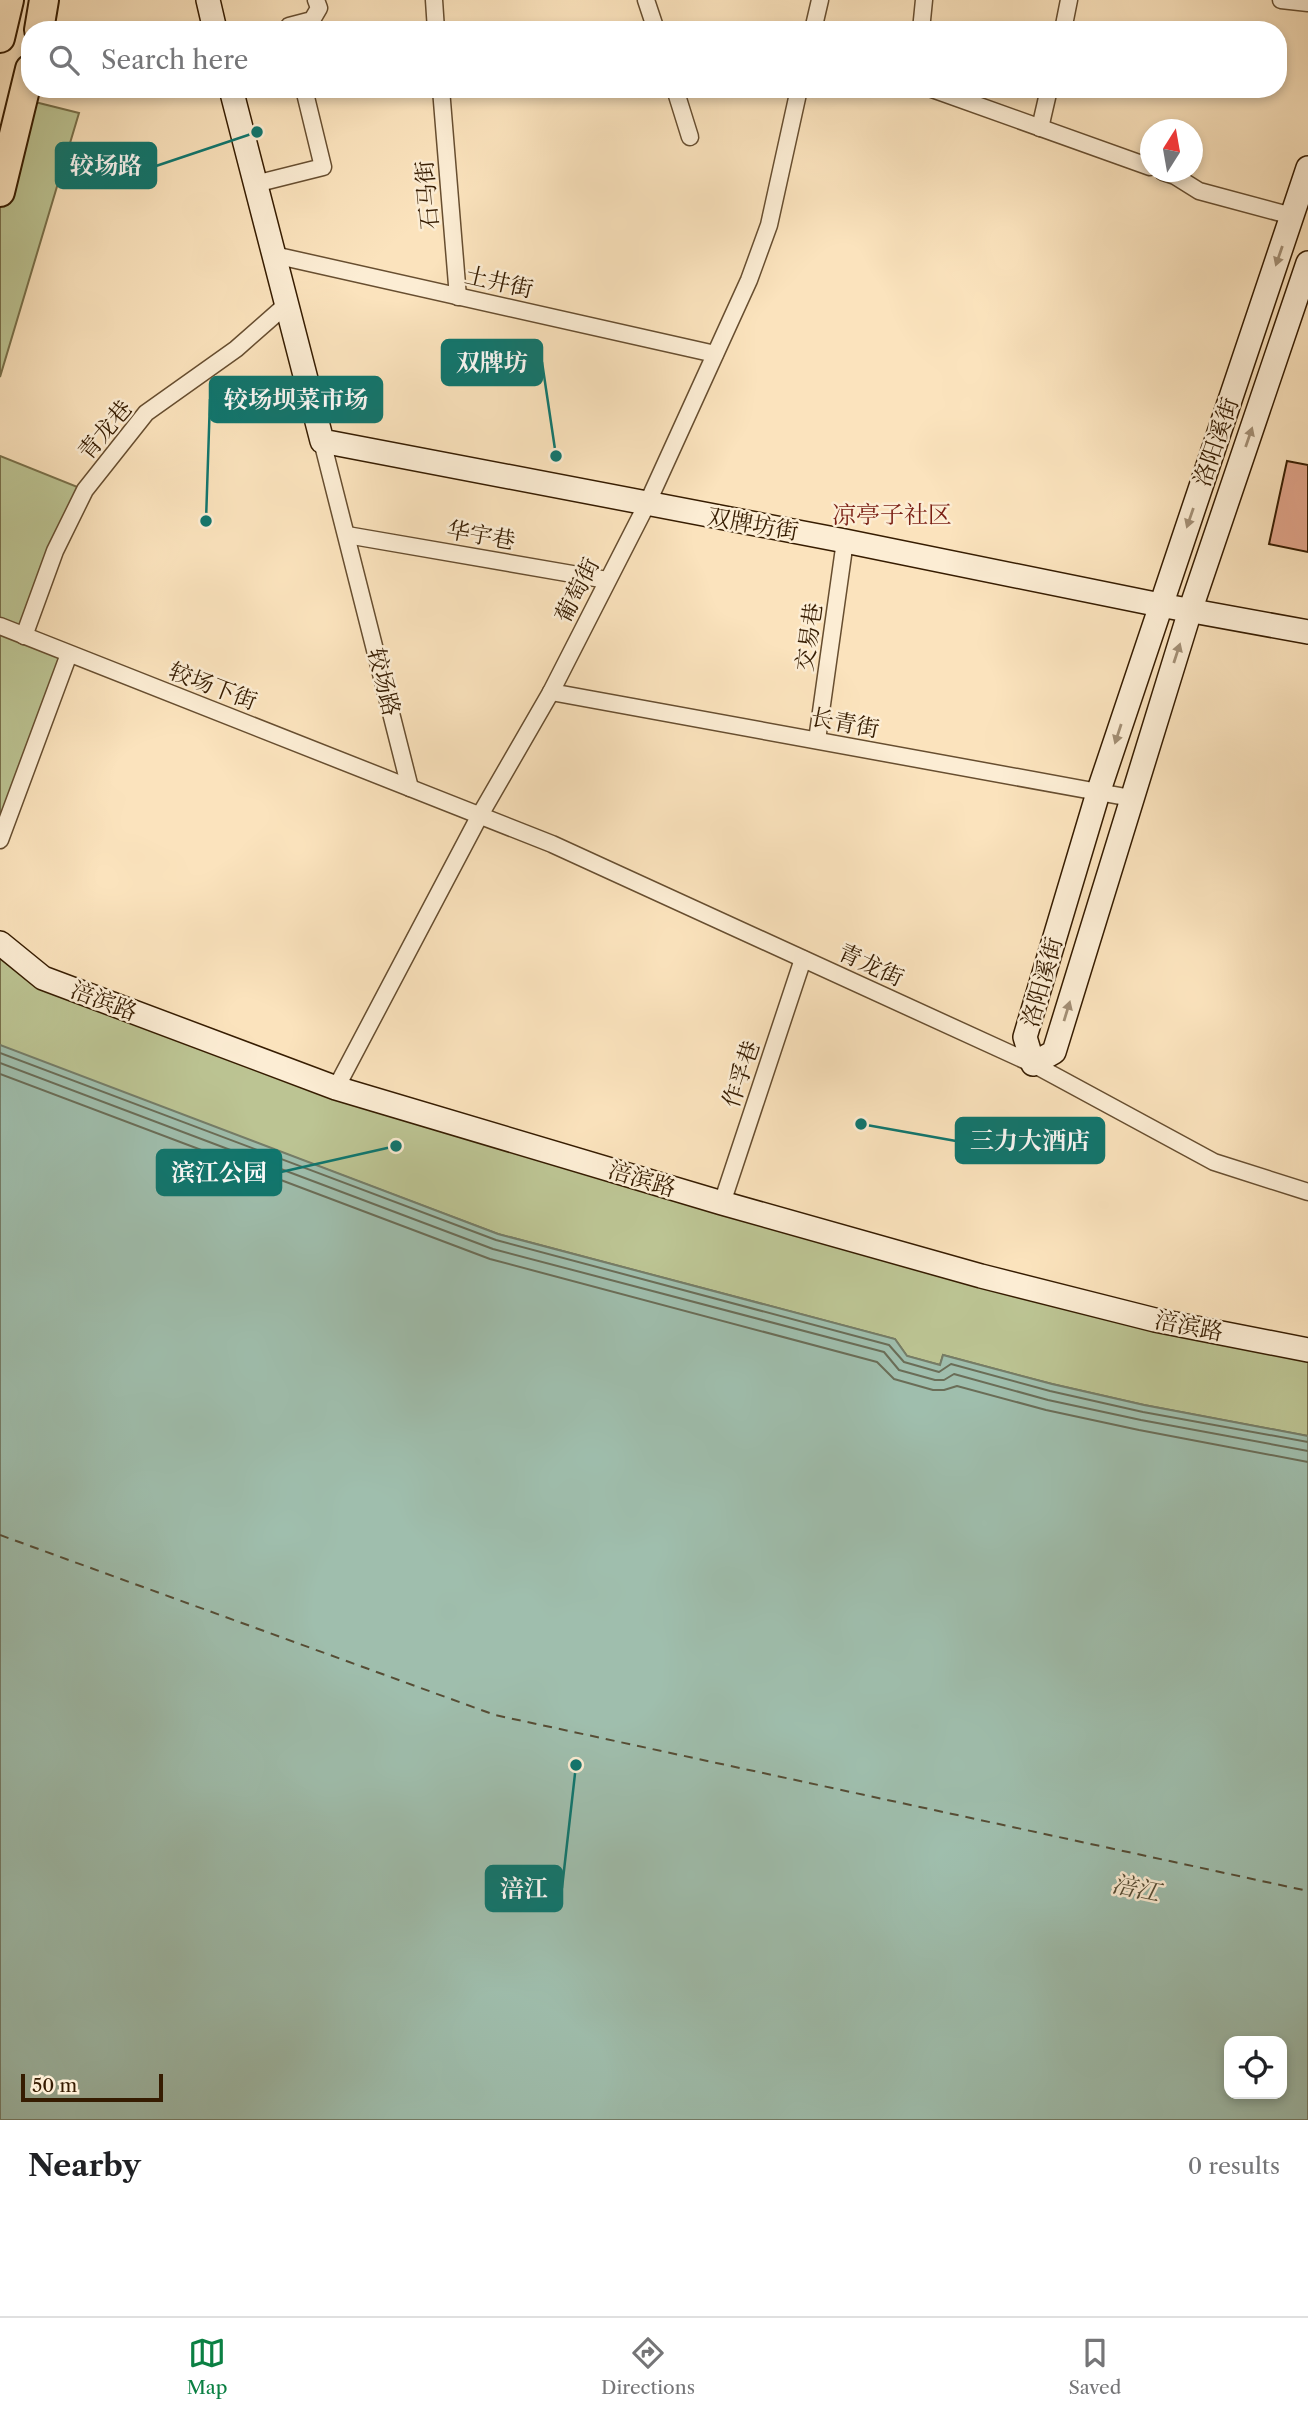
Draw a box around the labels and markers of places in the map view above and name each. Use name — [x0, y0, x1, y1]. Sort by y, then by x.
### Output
callout: 较场路 — [56, 143, 156, 188]
callout: 双牌坊 — [442, 340, 542, 385]
callout: 较场坝菜市场 — [210, 377, 382, 422]
callout: 三力大酒店 — [956, 1118, 1104, 1163]
callout: 滨江公园 — [157, 1150, 281, 1195]
callout: 涪江 — [486, 1866, 562, 1911]

